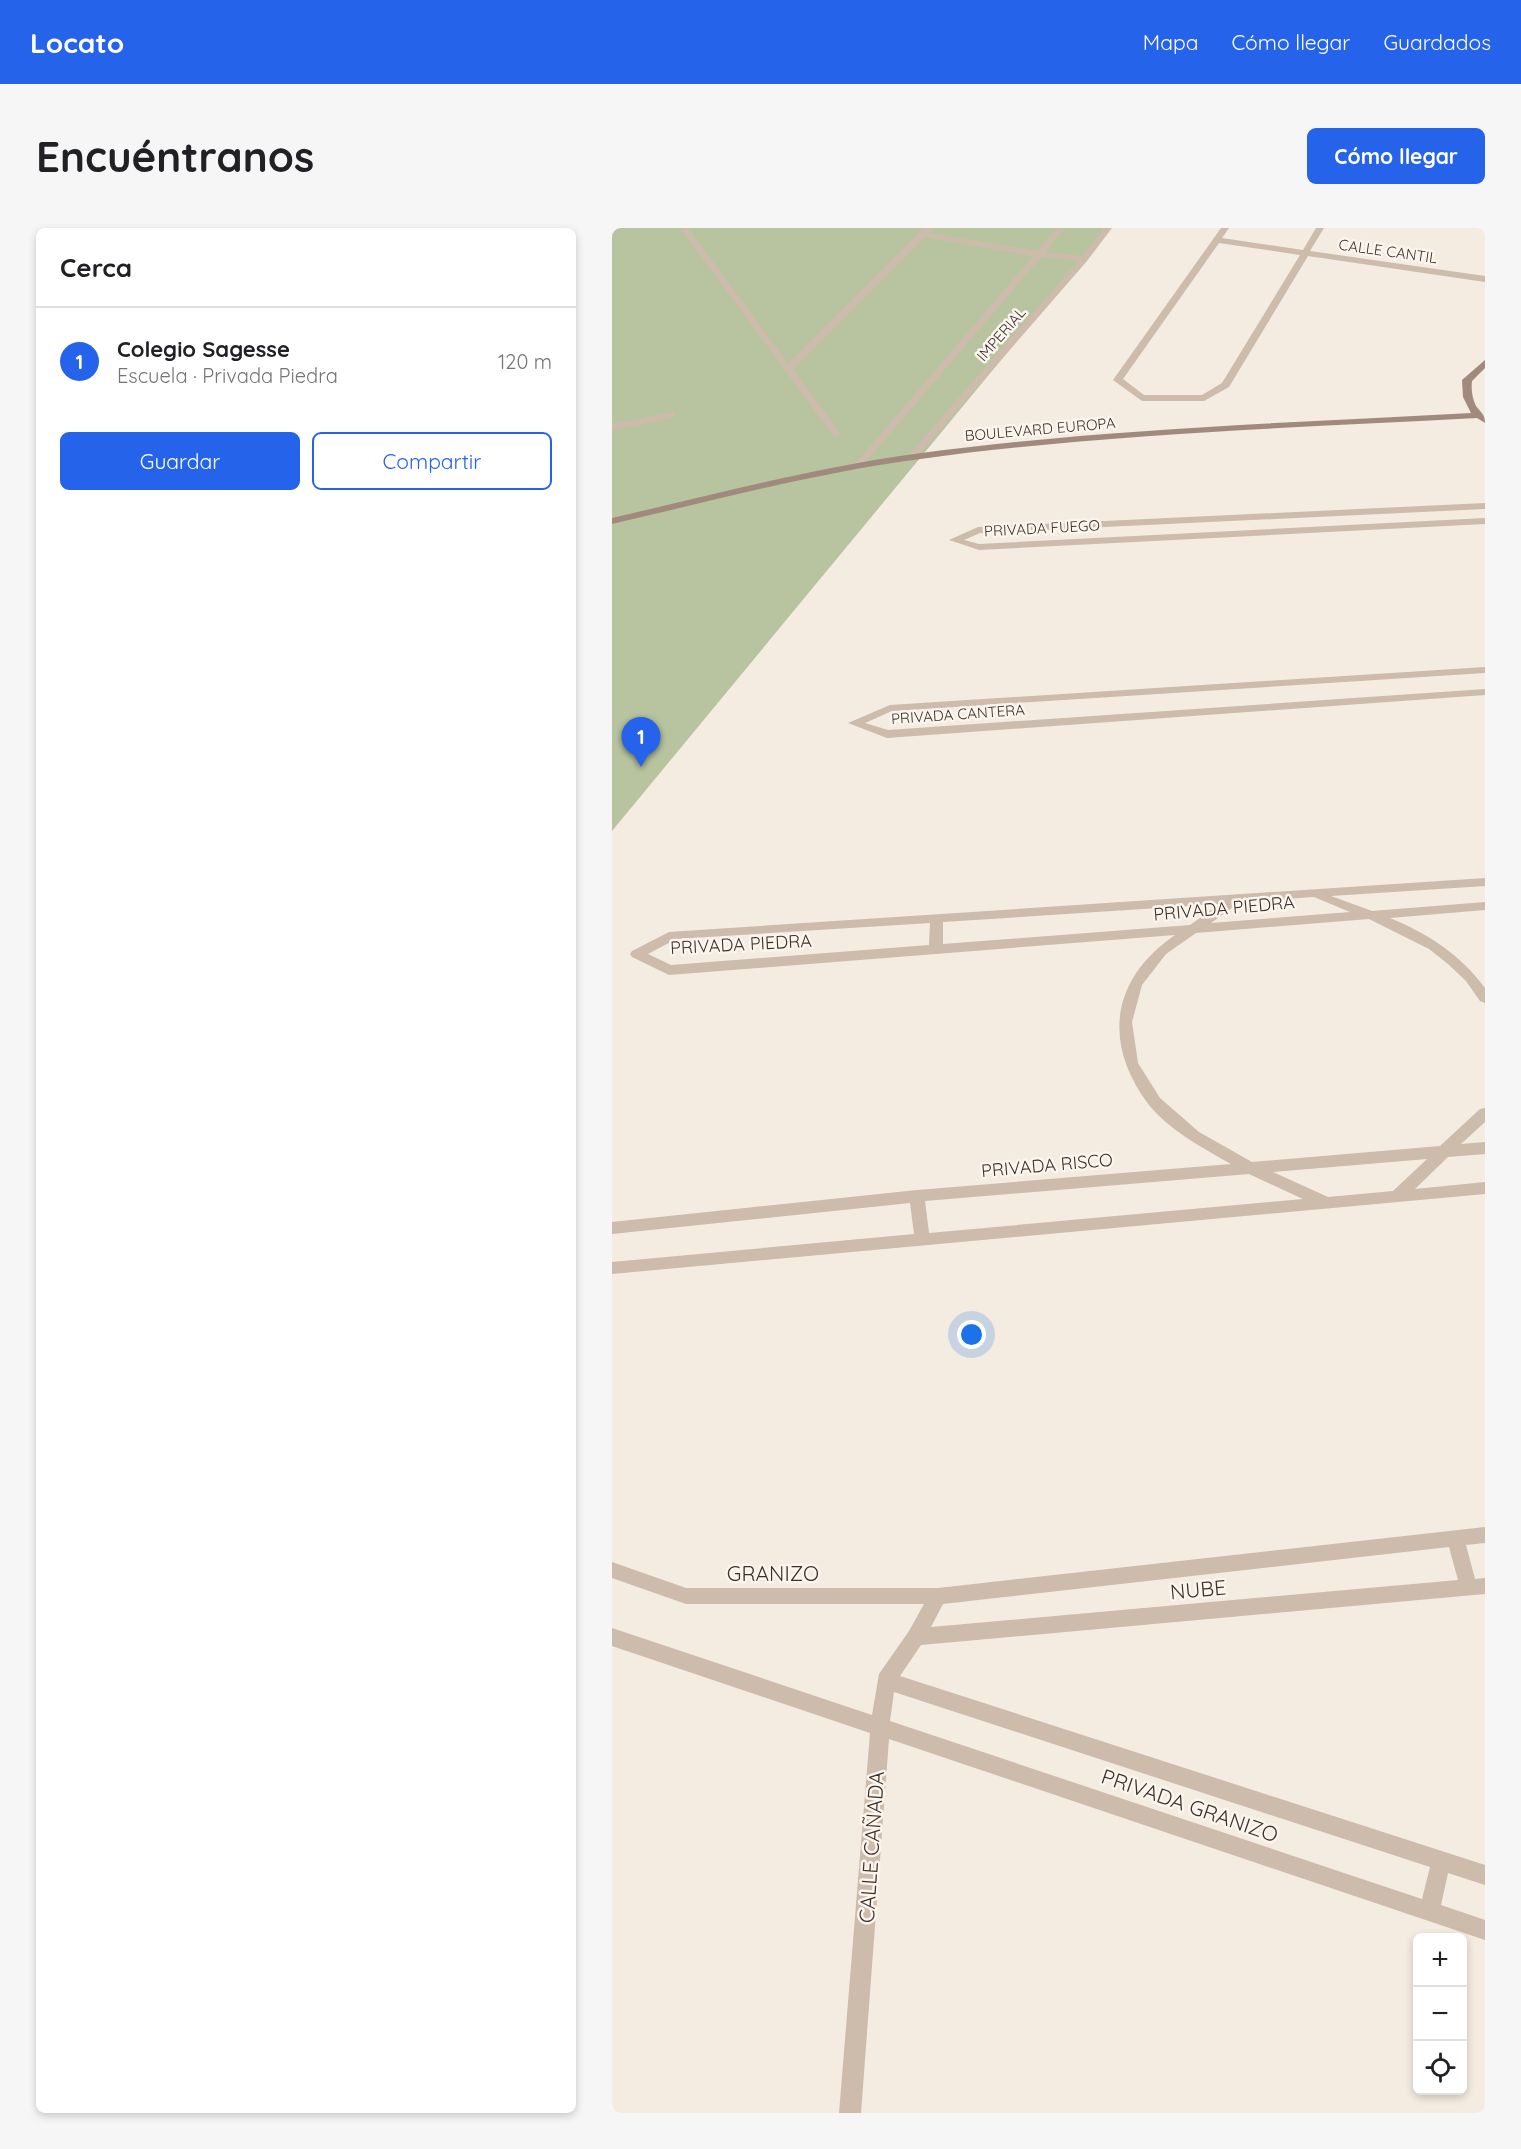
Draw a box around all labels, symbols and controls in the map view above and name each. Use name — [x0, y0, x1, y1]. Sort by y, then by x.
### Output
text: Locato — [30, 25, 124, 60]
text: Mapa — [1143, 29, 1198, 55]
text: Cómo llegar — [1231, 29, 1350, 55]
text: Guardados — [1383, 29, 1491, 55]
button: Cómo llegar — [1307, 128, 1485, 184]
text: Encuéntranos — [36, 130, 314, 183]
street label: CALLE CANTIL — [1338, 235, 1438, 267]
text: Cerca — [60, 251, 132, 284]
street label: IMPERIAL — [972, 303, 1030, 365]
text: Colegio Sagesse — [117, 335, 290, 363]
text: 1 — [76, 349, 83, 374]
text: 120 m — [498, 349, 552, 374]
text: Escuela · Privada Piedra — [117, 363, 338, 388]
street label: BOULEVARD EUROPA — [964, 413, 1116, 445]
button: Guardar — [60, 432, 300, 490]
button: Compartir — [312, 432, 552, 490]
street label: PRIVADA FUEGO — [984, 515, 1100, 541]
street label: PRIVADA CANTERA — [890, 700, 1026, 728]
pin: 1 — [621, 718, 660, 767]
street label: PRIVADA PIEDRA — [1152, 890, 1296, 926]
street label: PRIVADA PIEDRA — [670, 929, 813, 959]
street label: PRIVADA RISCO — [980, 1148, 1114, 1182]
your location — [957, 1320, 986, 1349]
street label: GRANIZO — [727, 1560, 819, 1586]
street label: NUBE — [1169, 1574, 1227, 1604]
street label: PRIVADA GRANIZO — [1098, 1763, 1282, 1847]
street label: CALLE CAÑADA — [853, 1770, 889, 1924]
map controls — [1413, 1933, 1467, 2095]
button: + — [1413, 1933, 1467, 1987]
button: − — [1413, 1987, 1467, 2041]
button: locate — [1413, 2041, 1467, 2095]

